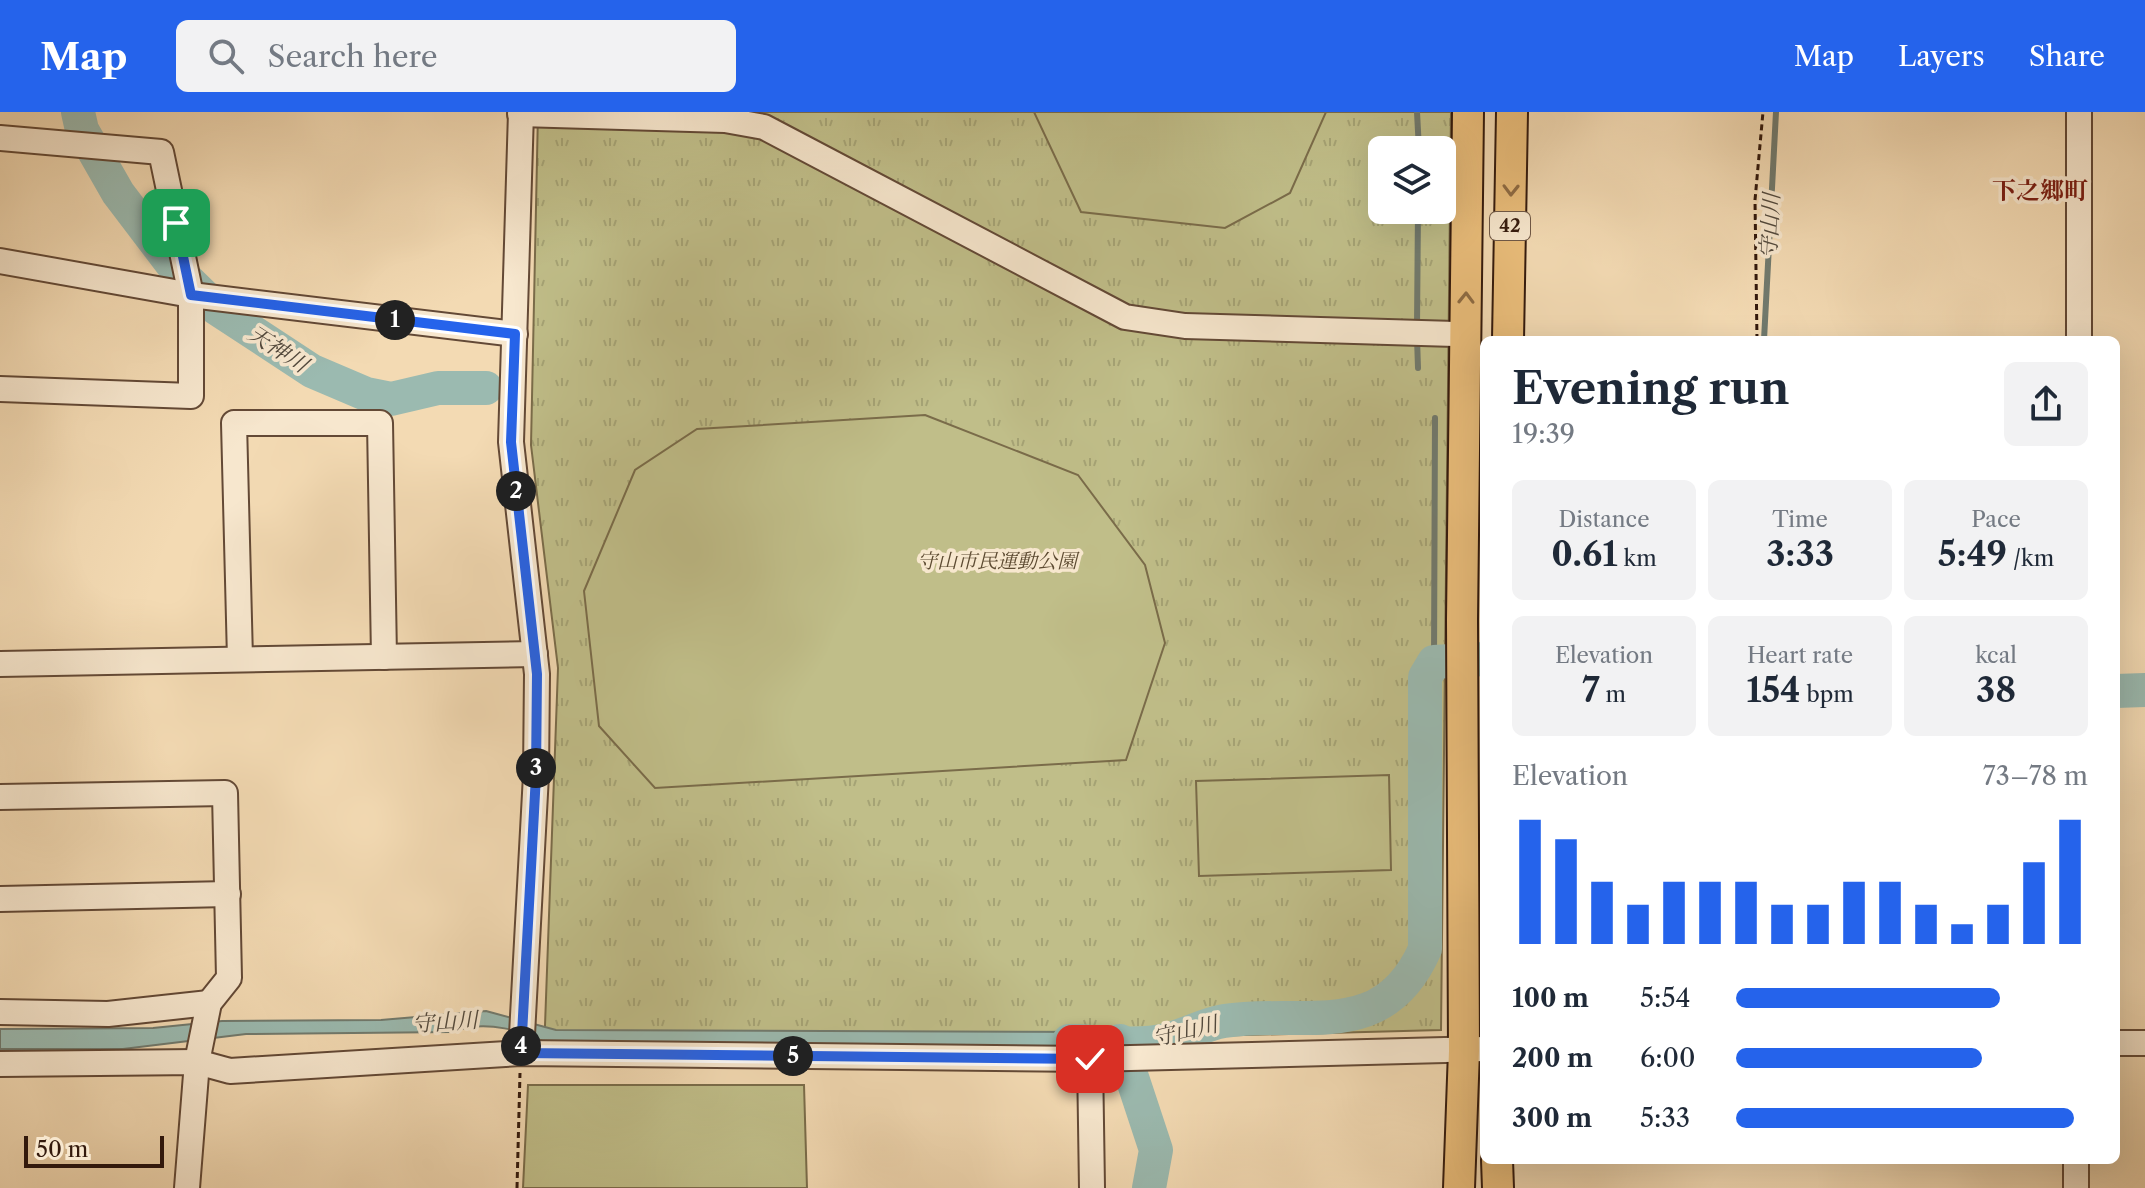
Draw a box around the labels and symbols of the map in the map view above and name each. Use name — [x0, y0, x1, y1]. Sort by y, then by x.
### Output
district label: 下之郷町 — [1992, 176, 2088, 205]
one-way arrow — [1502, 184, 1520, 197]
pin — [142, 189, 210, 257]
water label: 守山川 — [1755, 190, 1785, 260]
road number: 42 — [1490, 212, 1530, 240]
one-way arrow — [1457, 291, 1474, 304]
pin: 1 — [375, 300, 415, 340]
water label: 天神川 — [243, 320, 315, 379]
pin: 2 — [496, 471, 536, 511]
park label: 守山市民運動公園 — [917, 549, 1080, 573]
pin: 3 — [516, 748, 556, 788]
water label: 守山川 — [411, 1006, 481, 1038]
water label: 守山川 — [1150, 1010, 1222, 1052]
pin — [1056, 1025, 1124, 1093]
pin: 4 — [501, 1026, 541, 1066]
pin: 5 — [773, 1036, 813, 1076]
scale bar — [24, 1132, 164, 1168]

